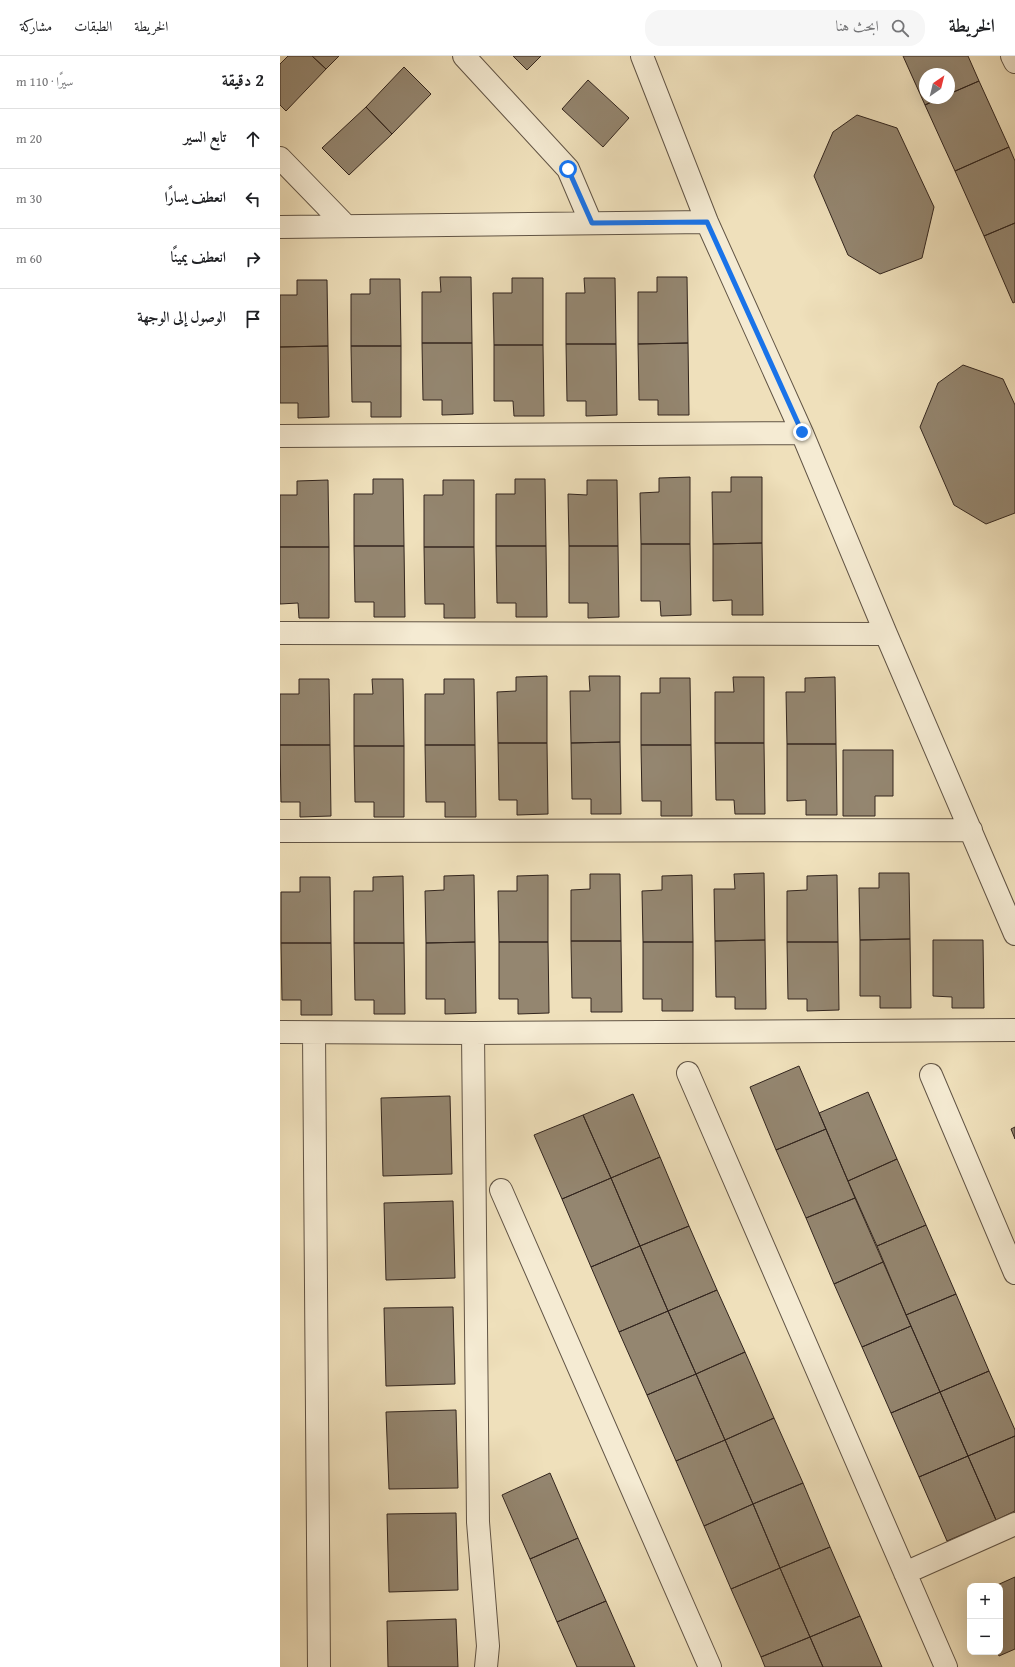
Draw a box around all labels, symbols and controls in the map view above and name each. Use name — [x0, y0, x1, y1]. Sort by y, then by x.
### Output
search box — [645, 10, 925, 46]
text: الخريطة — [949, 11, 995, 39]
text: ابحث هنا — [835, 15, 879, 36]
text: مشاركة — [20, 16, 52, 36]
text: الطبقات — [74, 16, 112, 36]
text: الخريطة — [134, 16, 168, 36]
icon: search — [889, 17, 911, 39]
text: 2 دقيقة — [222, 67, 264, 92]
north arrow — [919, 68, 955, 104]
text: سيرًا · 110 m — [16, 72, 74, 91]
text: تابع السير — [184, 126, 226, 147]
icon: ahead — [242, 128, 264, 150]
text: 20 m — [16, 129, 42, 148]
route start — [559, 160, 577, 178]
text: انعطف يسارًا — [164, 186, 226, 207]
icon: left — [242, 188, 264, 210]
text: 30 m — [16, 189, 42, 208]
text: انعطف يمينًا — [170, 246, 226, 267]
icon: right — [242, 248, 264, 270]
text: 60 m — [16, 249, 42, 268]
text: الوصول إلى الوجهة — [137, 306, 226, 327]
icon: arrive — [242, 308, 264, 330]
route end — [793, 423, 811, 441]
map controls — [967, 1583, 1003, 1655]
button: + — [967, 1583, 1003, 1619]
button: − — [967, 1619, 1003, 1655]

